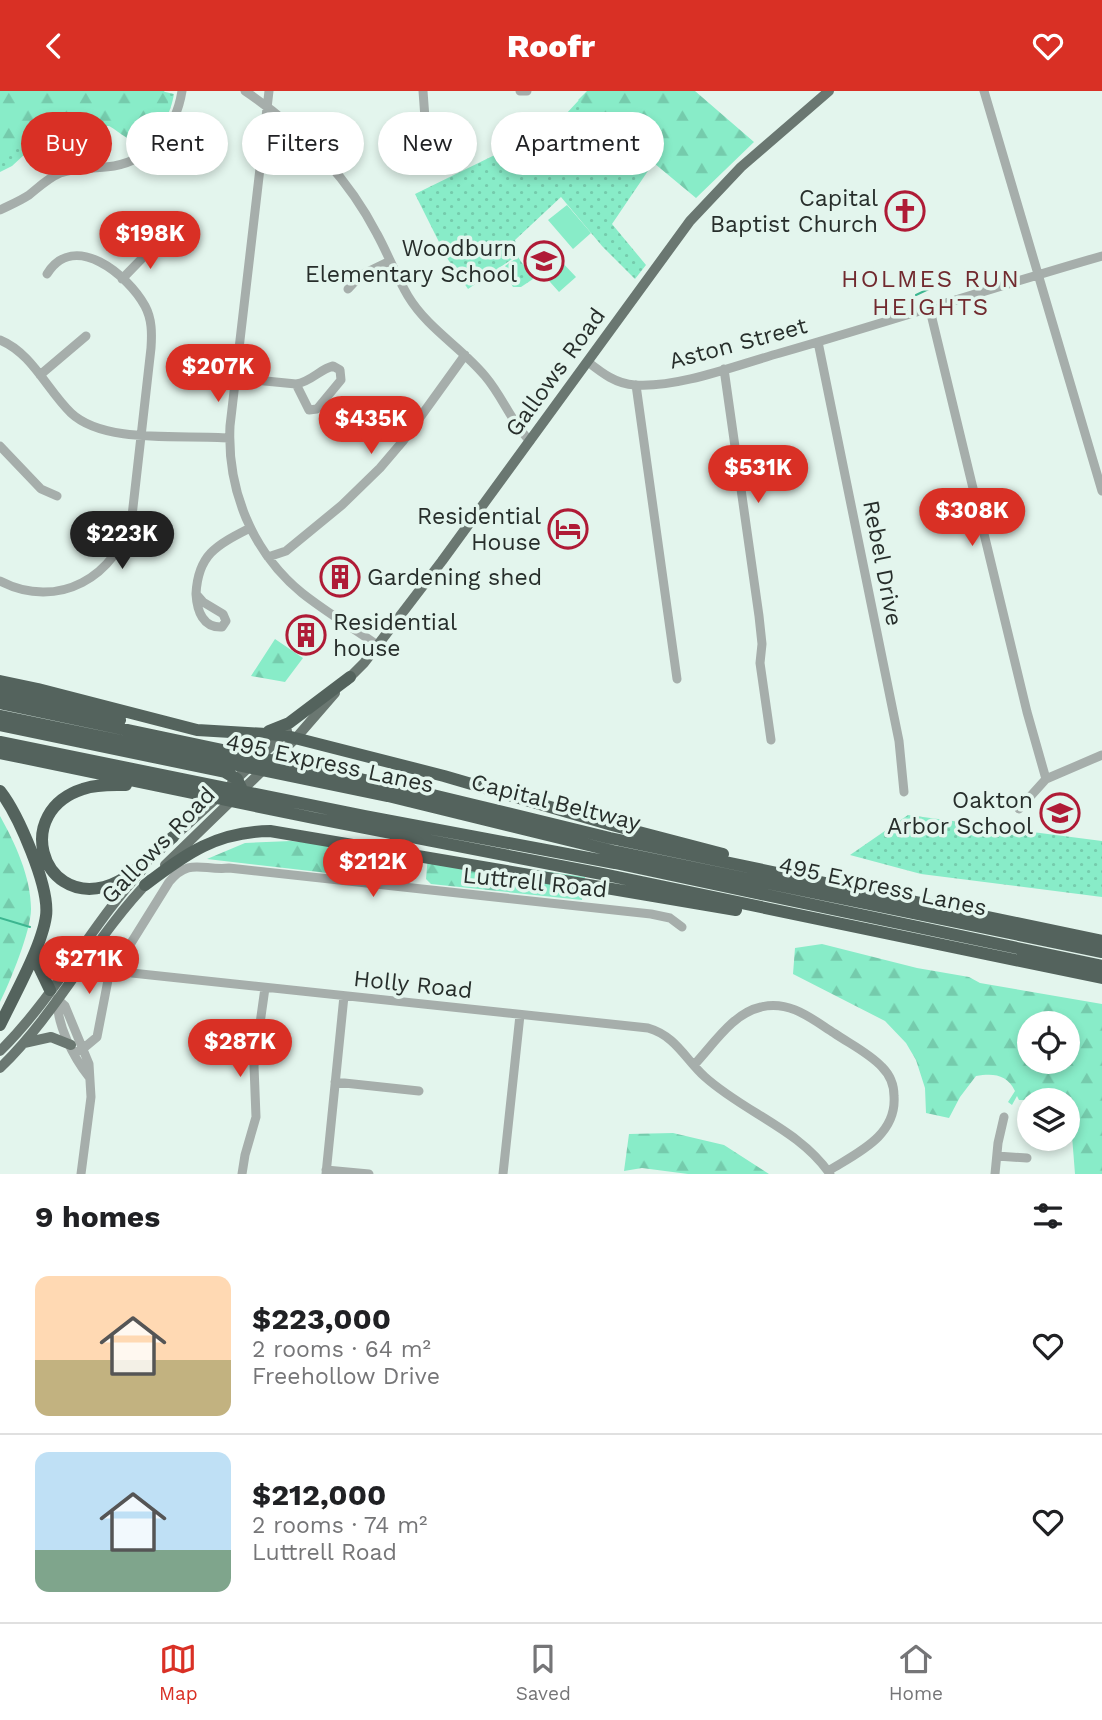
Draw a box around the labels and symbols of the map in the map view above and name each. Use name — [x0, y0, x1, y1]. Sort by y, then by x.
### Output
place label: Capital Baptist Church — [710, 185, 878, 238]
church icon: Capital Baptist Church — [884, 190, 926, 232]
pin: $198K — [101, 211, 199, 271]
place label: Woodburn Elementary School — [305, 235, 517, 288]
school or university icon: Woodburn Elementary School — [523, 240, 565, 282]
district label: HOLMES RUN HEIGHTS — [841, 265, 1021, 321]
street label: Gallows Road — [500, 303, 611, 442]
street label: Aston Street — [666, 312, 811, 375]
pin: $207K — [169, 345, 267, 404]
pin: $435K — [322, 397, 420, 456]
pin: $531K — [709, 445, 807, 505]
pin: $308K — [923, 489, 1021, 548]
street label: Rebel Drive — [857, 498, 908, 628]
place label: Residential House — [417, 503, 541, 556]
hotel icon: Residential House — [547, 508, 589, 550]
pin: $223K — [73, 511, 171, 571]
building icon: Gardening shed — [319, 556, 361, 598]
place label: Gardening shed — [367, 564, 542, 591]
place label: Residential house — [333, 609, 457, 662]
building icon: Residential house — [285, 614, 327, 656]
street label: 495 Express Lanes — [224, 728, 436, 799]
street label: Capital Beltway — [468, 768, 644, 837]
street label: Gallows Road — [96, 781, 221, 909]
place label: Oakton Arbor School — [887, 787, 1033, 840]
school or university icon: Oakton Arbor School — [1039, 792, 1081, 834]
pin: $212K — [324, 839, 422, 899]
street label: 495 Express Lanes — [777, 851, 989, 922]
street label: Luttrell Road — [461, 861, 608, 904]
pin: $271K — [40, 937, 138, 996]
street label: Holly Road — [352, 965, 474, 1004]
pin: $287K — [191, 1019, 289, 1079]

